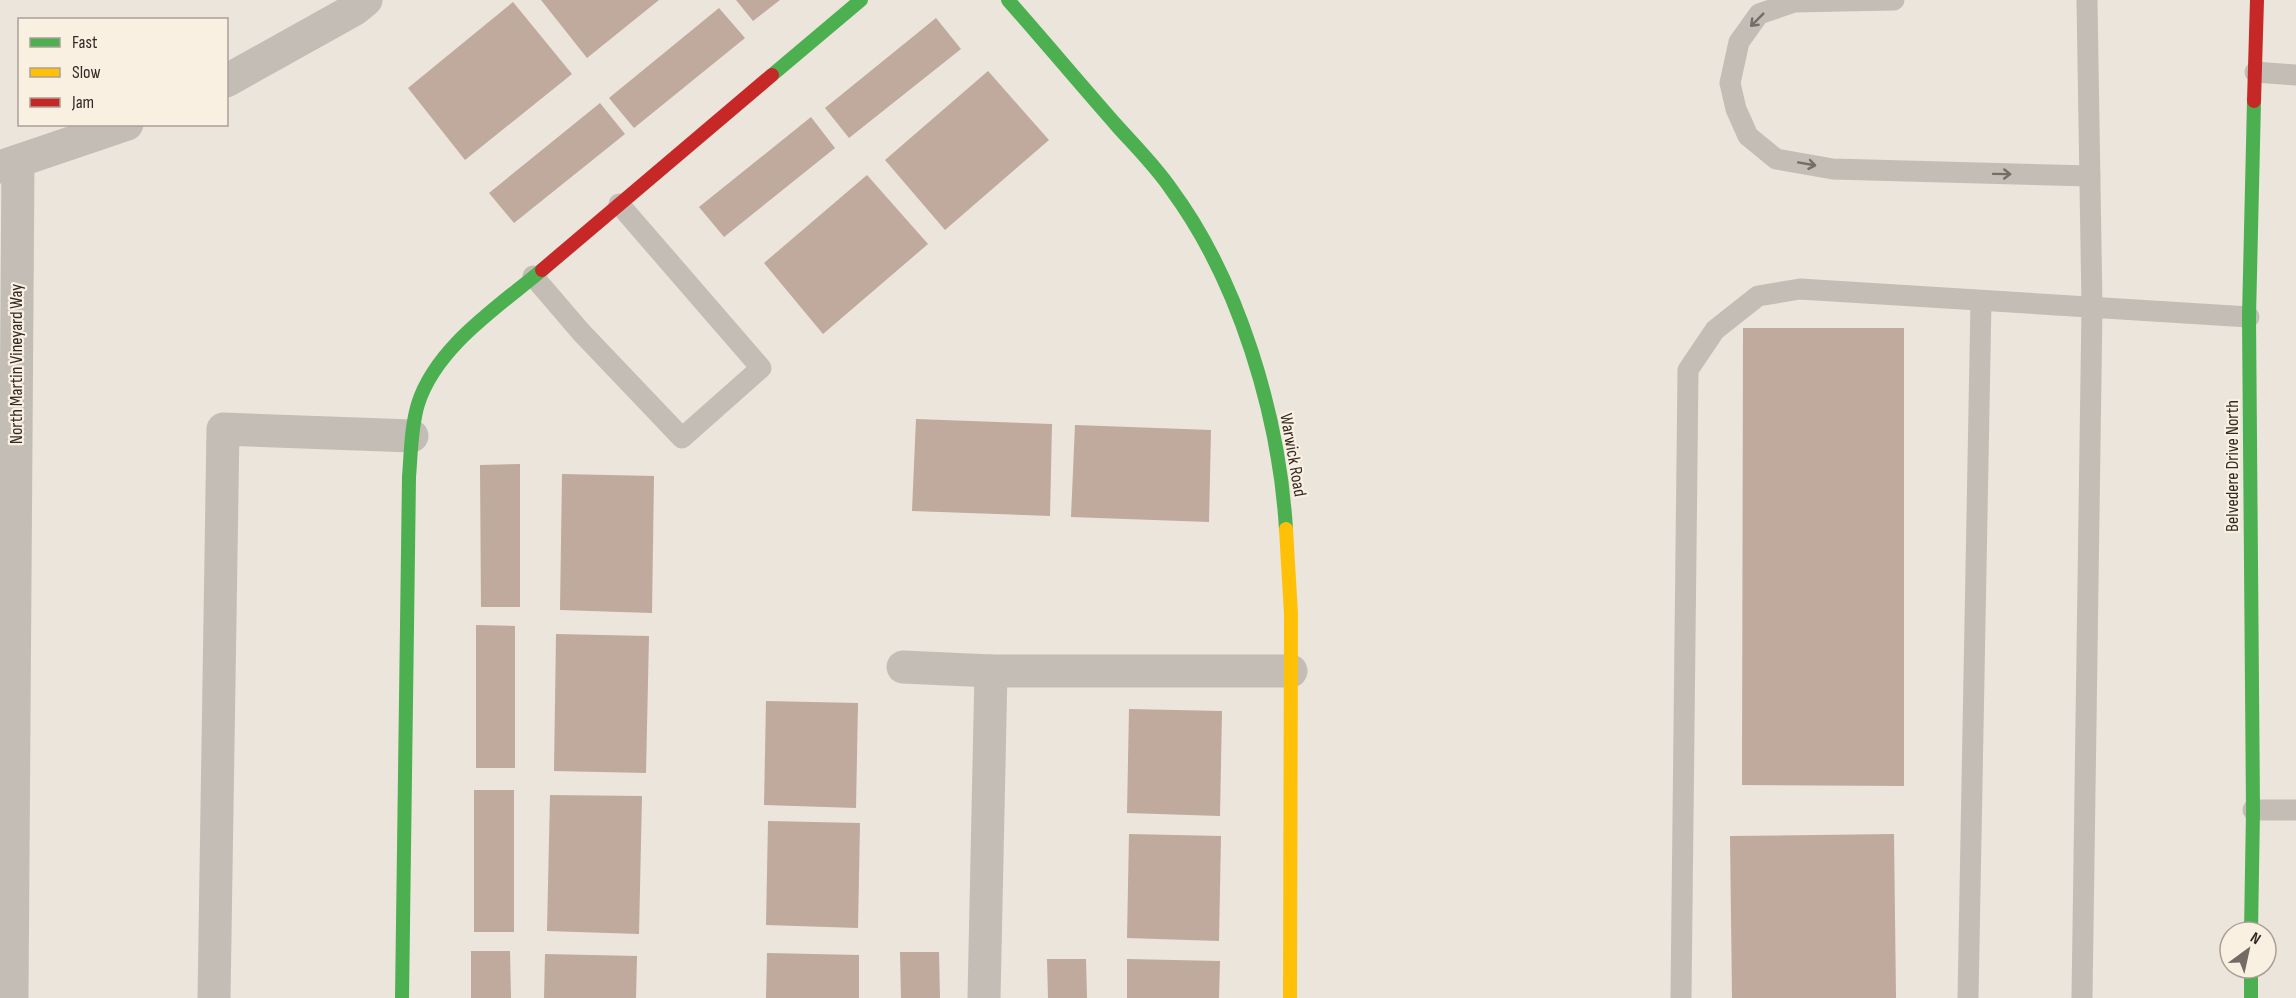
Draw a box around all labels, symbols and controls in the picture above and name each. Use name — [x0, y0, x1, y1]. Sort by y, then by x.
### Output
one-way arrow — [1750, 12, 1764, 27]
legend — [18, 18, 228, 126]
text: Fast — [72, 32, 98, 53]
text: Slow — [72, 62, 101, 83]
text: Jam — [71, 92, 94, 113]
one-way arrow — [1797, 159, 1816, 170]
one-way arrow — [1991, 168, 2011, 179]
street label: North Martin Vineyard Way — [6, 284, 27, 444]
street label: Belvedere Drive North — [2222, 400, 2243, 532]
street label: Warwick Road — [1275, 412, 1311, 498]
north arrow — [2218, 920, 2278, 980]
text: N — [2247, 928, 2264, 949]

